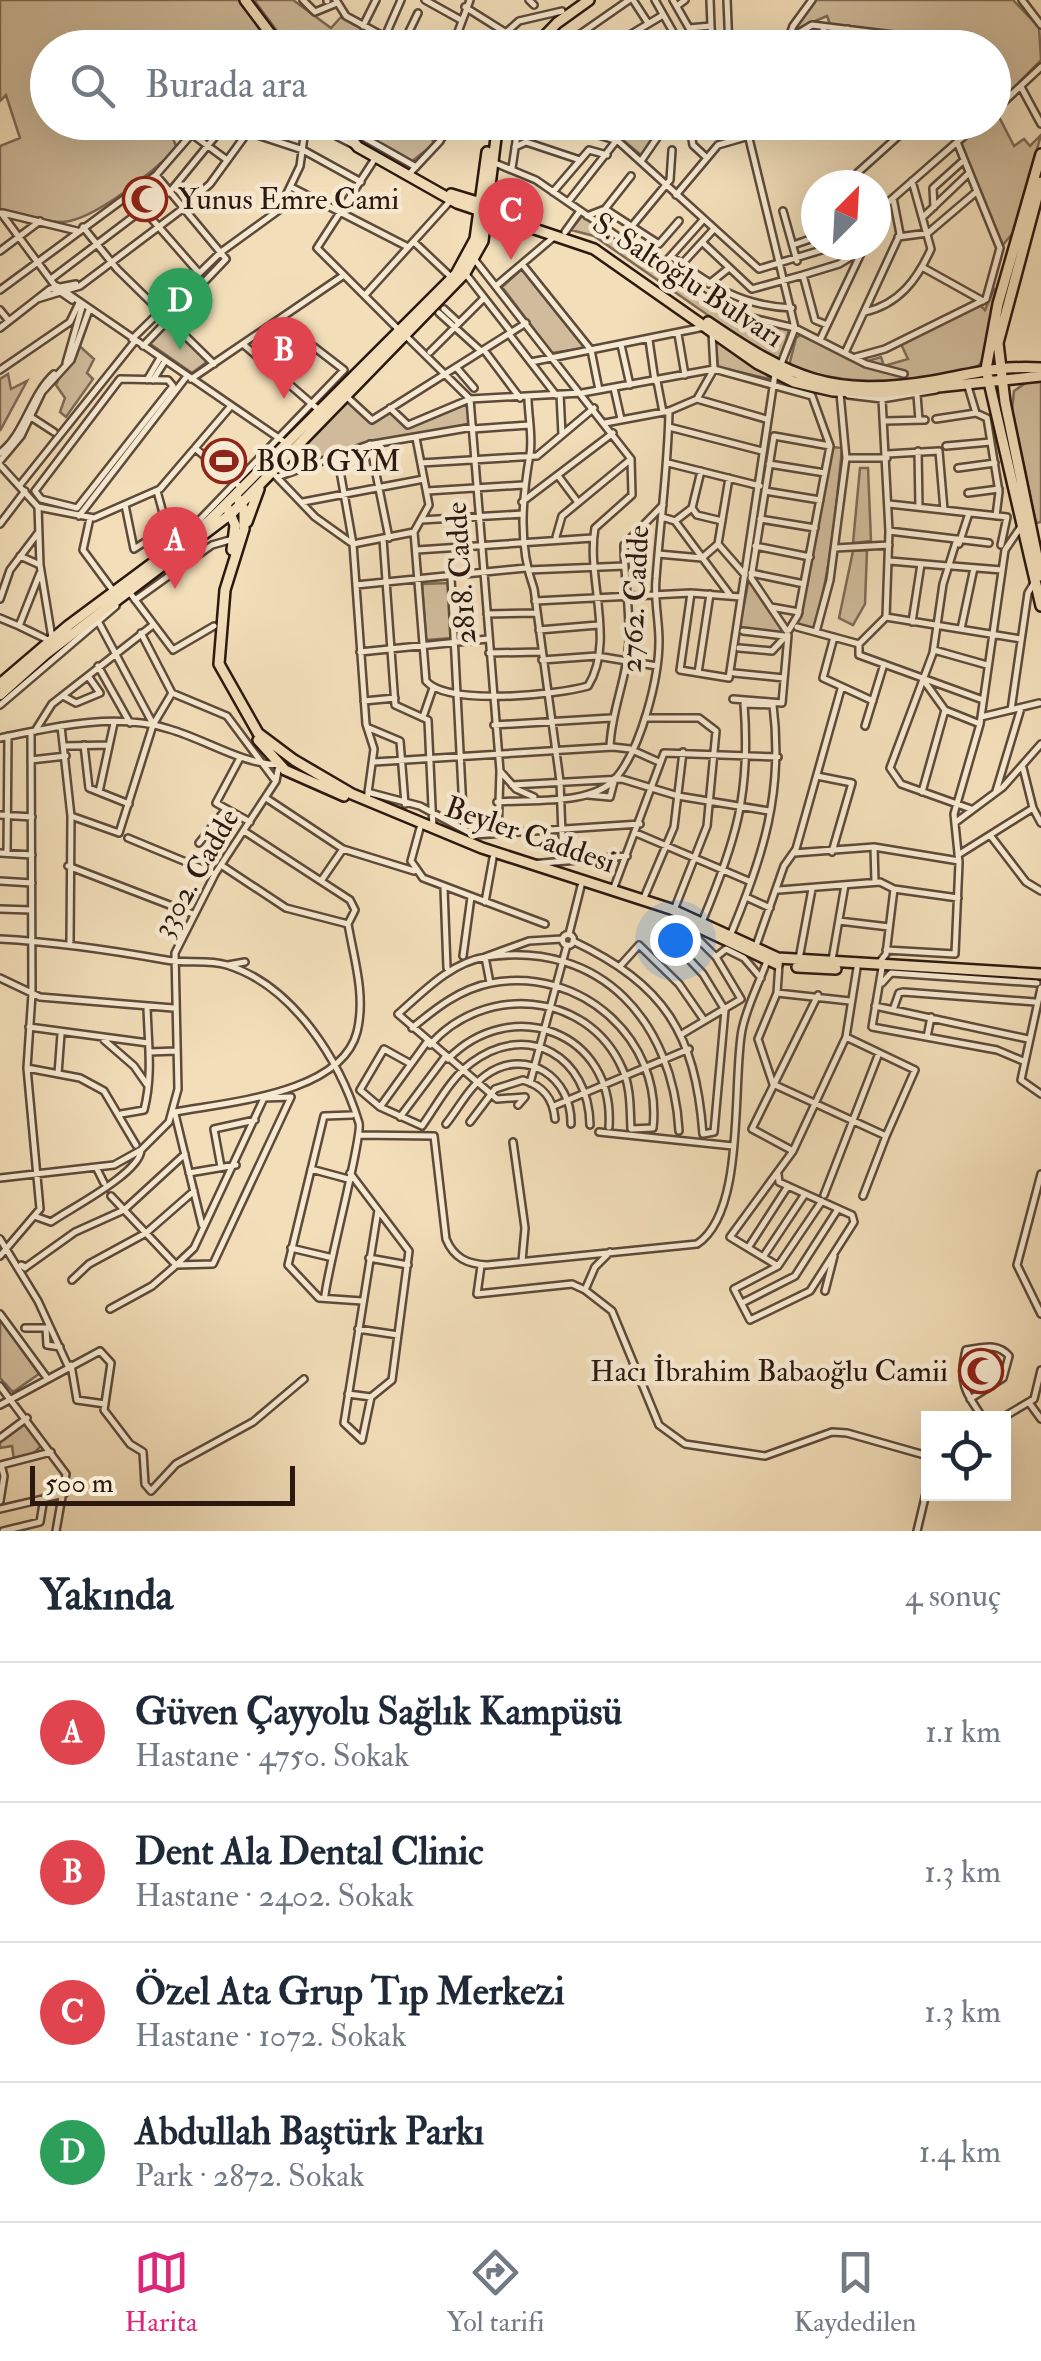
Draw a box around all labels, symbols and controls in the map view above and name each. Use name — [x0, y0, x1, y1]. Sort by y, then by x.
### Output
search box — [30, 30, 1011, 140]
icon: search — [65, 58, 120, 113]
text: Burada ara — [145, 61, 307, 109]
north arrow — [801, 170, 891, 260]
mosque icon: Yunus Emre Cami — [122, 176, 168, 222]
pin: C — [478, 178, 544, 260]
place label: Yunus Emre Cami — [178, 181, 399, 218]
street label: S. Saltoğlu Bulvarı — [585, 204, 791, 356]
pin: D — [148, 268, 212, 350]
pin: B — [252, 316, 316, 399]
sports icon: BOB GYM — [201, 438, 247, 484]
place label: BOB GYM — [256, 443, 401, 480]
street label: 2818. Cadde — [438, 501, 484, 645]
pin: A — [142, 506, 208, 589]
street label: 2762. Cadde — [613, 524, 657, 674]
street label: Beyler Caddesi — [440, 789, 620, 881]
street label: 3302. Cadde — [144, 802, 248, 944]
your location — [650, 915, 701, 966]
mosque icon: Hacı İbrahim Babaoğlu Camii — [958, 1348, 1004, 1394]
place label: Hacı İbrahim Babaoğlu Camii — [590, 1353, 948, 1390]
map controls — [921, 1411, 1011, 1501]
button: locate — [921, 1411, 1011, 1501]
scale bar — [30, 1461, 295, 1506]
text: 500 m — [45, 1466, 113, 1501]
text: Yakında — [40, 1570, 173, 1622]
text: 4 sonuç — [905, 1576, 1001, 1616]
text: Güven Çayyolu Sağlık Kampüsü — [135, 1688, 622, 1736]
text: A — [62, 1712, 83, 1752]
text: 1.1 km — [925, 1712, 1001, 1752]
text: Hastane · 4750. Sokak — [135, 1736, 409, 1776]
text: Dent Ala Dental Clinic — [135, 1828, 484, 1876]
text: B — [62, 1852, 83, 1892]
text: 1.3 km — [924, 1852, 1001, 1892]
text: Hastane · 2402. Sokak — [135, 1876, 414, 1916]
text: Özel Ata Grup Tıp Merkezi — [135, 1968, 565, 2016]
text: C — [61, 1992, 84, 2032]
text: 1.3 km — [924, 1992, 1001, 2032]
text: Hastane · 1072. Sokak — [135, 2016, 407, 2056]
text: Abdullah Baştürk Parkı — [135, 2108, 484, 2156]
text: D — [59, 2132, 86, 2172]
text: 1.4 km — [919, 2132, 1001, 2172]
text: Park · 2872. Sokak — [135, 2156, 365, 2196]
tab: Harita — [125, 2245, 198, 2340]
tab: Yol tarifi — [447, 2245, 545, 2340]
tab: Kaydedilen — [794, 2245, 916, 2340]

